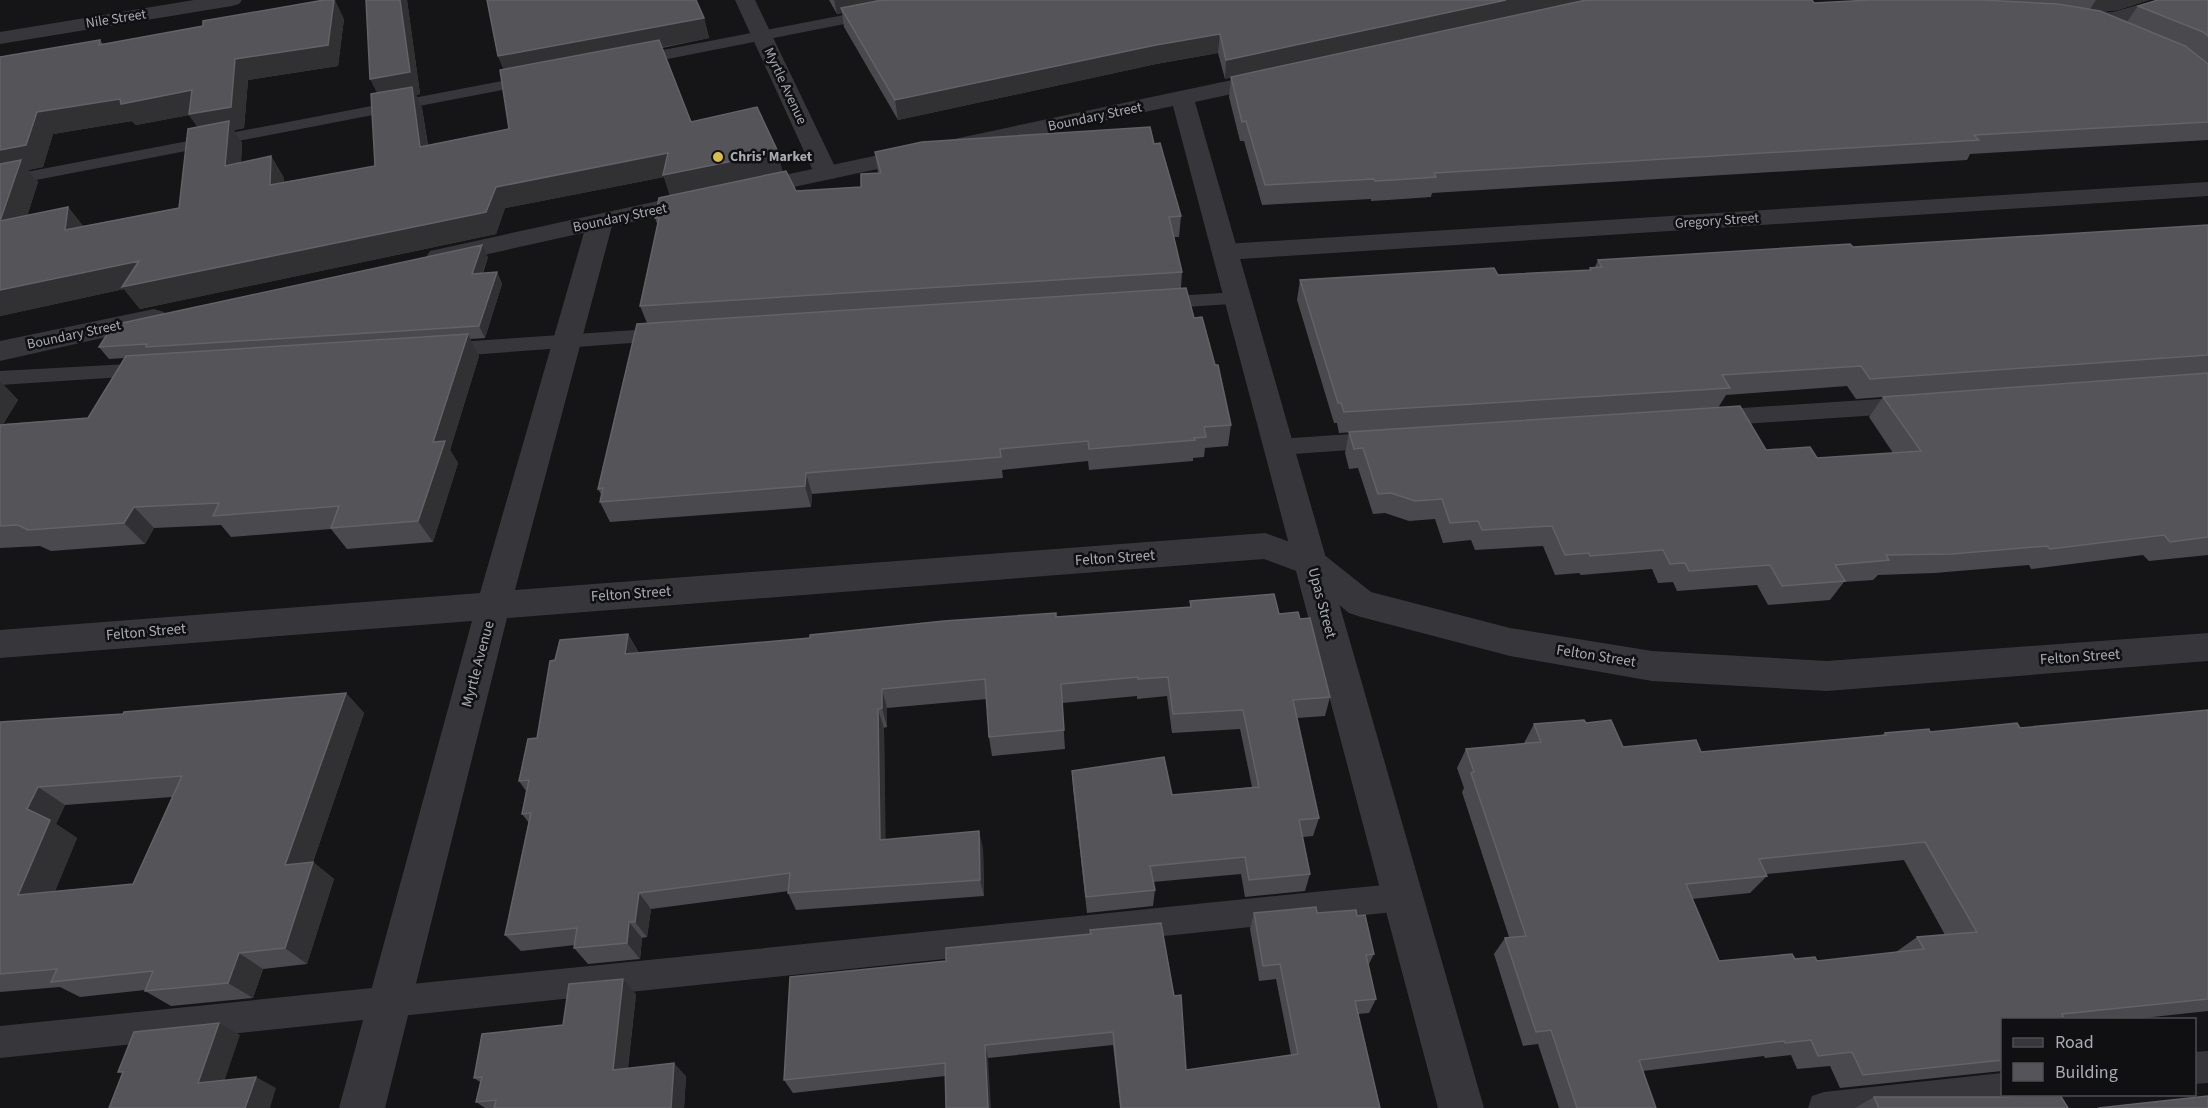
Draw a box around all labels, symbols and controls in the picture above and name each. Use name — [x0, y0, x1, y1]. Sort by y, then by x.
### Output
street label: Nile Street — [84, 4, 148, 34]
street label: Myrtle Avenue — [758, 44, 812, 128]
street label: Boundary Street — [1046, 97, 1144, 137]
place label: Chris' Market — [730, 147, 813, 167]
marker: Chris' Market — [711, 150, 725, 164]
street label: Boundary Street — [571, 198, 669, 238]
street label: Gregory Street — [1674, 208, 1760, 234]
street label: Boundary Street — [25, 315, 123, 355]
street label: Felton Street — [1074, 545, 1156, 571]
street label: Upas Street — [1303, 565, 1341, 641]
street label: Felton Street — [590, 581, 672, 607]
street label: Felton Street — [105, 618, 187, 646]
street label: Myrtle Avenue — [456, 618, 500, 710]
street label: Felton Street — [1555, 639, 1637, 673]
street label: Felton Street — [2039, 644, 2121, 670]
legend — [2001, 1018, 2196, 1096]
text: Road — [2055, 1030, 2094, 1055]
text: Building — [2055, 1060, 2118, 1085]

